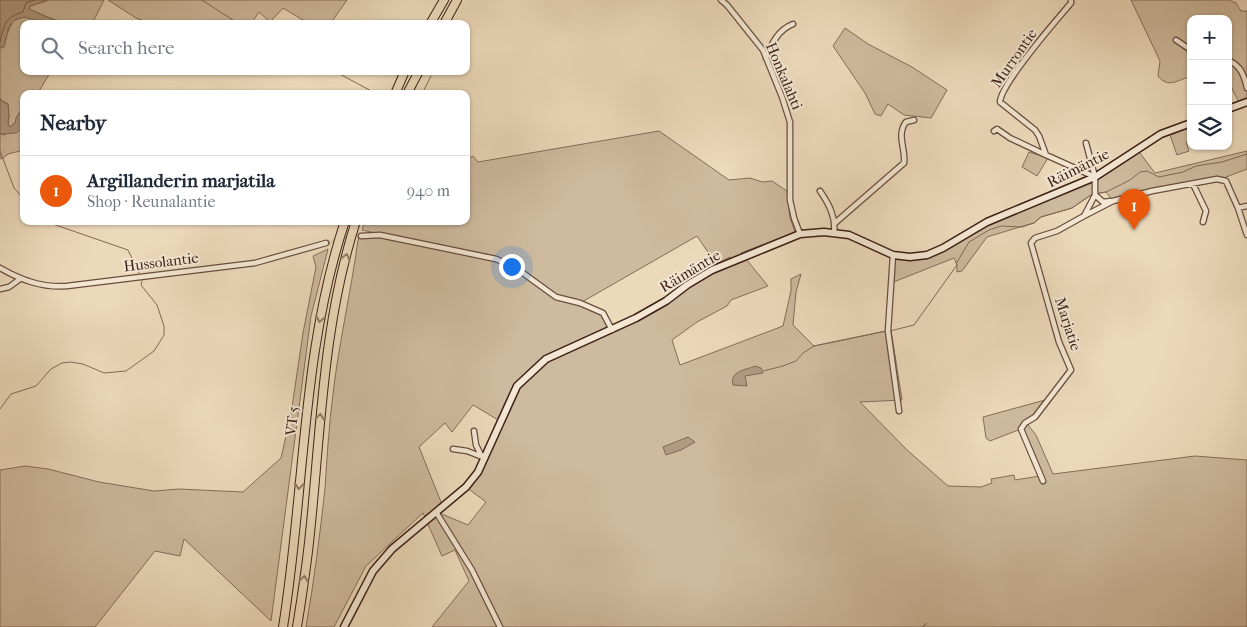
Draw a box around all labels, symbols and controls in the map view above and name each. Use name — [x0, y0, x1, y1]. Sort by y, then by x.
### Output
map controls — [1187, 15, 1232, 150]
button: + — [1187, 15, 1232, 60]
search box — [20, 20, 470, 75]
street label: Murrontie — [987, 25, 1041, 91]
icon: search — [38, 34, 66, 62]
text: Search here — [78, 37, 174, 59]
street label: Honkalahti — [762, 39, 807, 113]
button: − — [1187, 60, 1232, 105]
button: layers — [1187, 105, 1232, 150]
text: Nearby — [40, 111, 106, 135]
street label: Räimäntie — [1044, 144, 1113, 191]
text: Argillanderin marjatila — [87, 170, 275, 192]
text: 1 — [53, 181, 59, 200]
text: 940 m — [407, 181, 450, 200]
pin: 1 — [1118, 189, 1150, 230]
text: Shop · Reunalantie — [87, 192, 215, 211]
street label: Räimäntie — [656, 246, 724, 296]
street label: Hussolantie — [122, 248, 200, 276]
one-way arrow — [340, 253, 350, 261]
your location — [499, 254, 525, 280]
street label: Marjatie — [1051, 295, 1085, 354]
one-way arrow — [315, 315, 326, 324]
street label: VT 5 — [281, 405, 303, 438]
one-way arrow — [314, 413, 325, 421]
one-way arrow — [294, 483, 305, 491]
one-way arrow — [299, 575, 309, 583]

